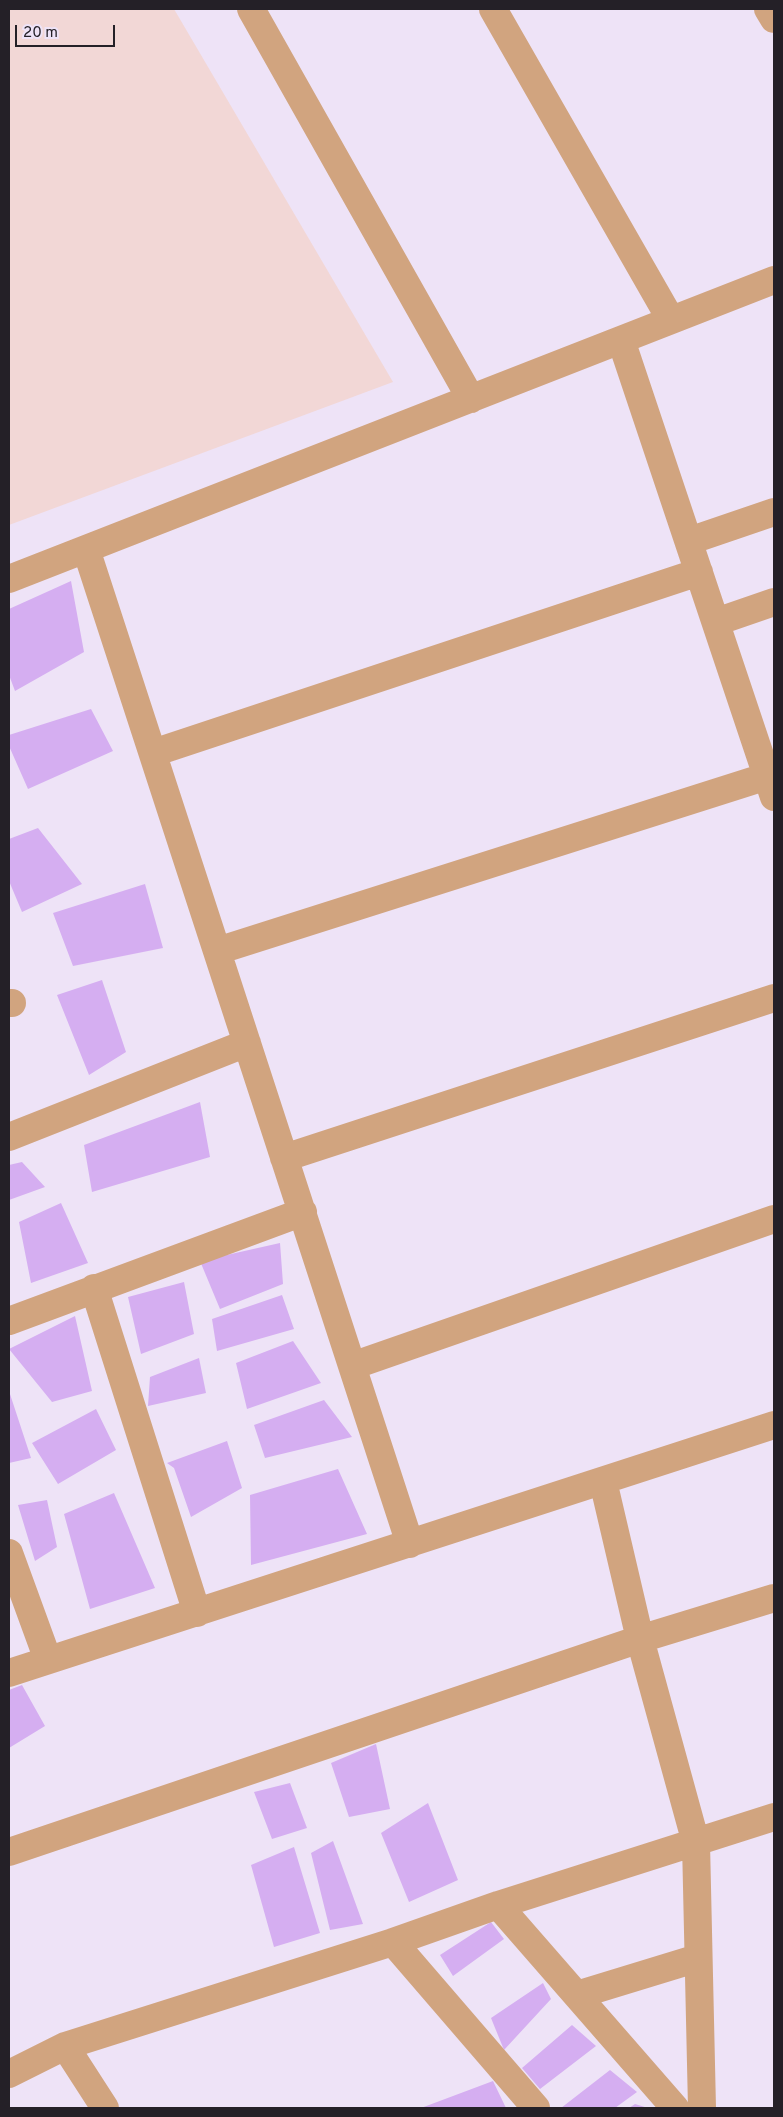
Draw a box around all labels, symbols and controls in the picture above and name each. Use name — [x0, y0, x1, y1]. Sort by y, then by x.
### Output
scale bar — [18, 15, 118, 47]
text: 20 m — [23, 24, 58, 43]

